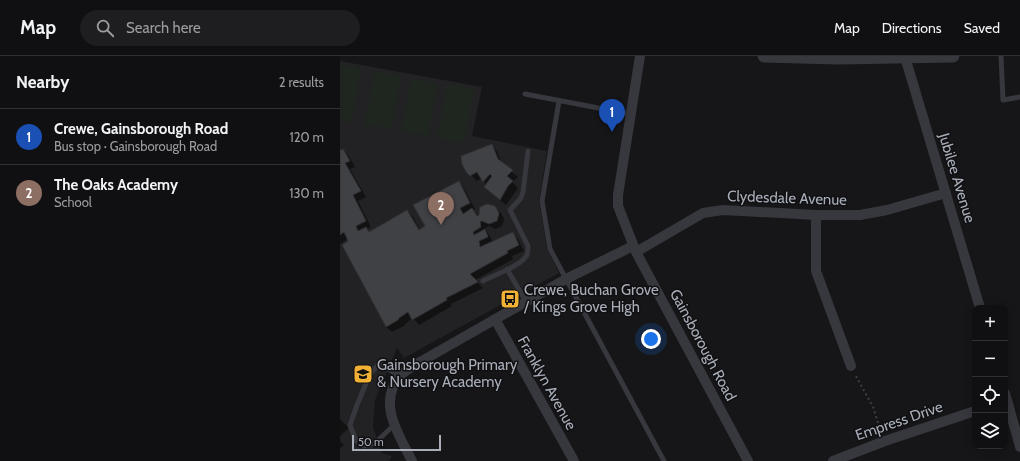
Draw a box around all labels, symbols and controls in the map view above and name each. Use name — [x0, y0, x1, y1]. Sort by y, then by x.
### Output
search box — [80, 10, 360, 46]
text: Map — [20, 16, 56, 39]
icon: search — [94, 17, 116, 39]
text: Search here — [126, 19, 201, 37]
text: Map — [834, 19, 860, 37]
text: Directions — [882, 19, 942, 37]
text: Saved — [964, 19, 1000, 37]
text: Nearby — [16, 72, 69, 92]
text: 2 results — [279, 74, 324, 90]
pin: 1 — [599, 99, 625, 132]
text: Crewe, Gainsborough Road — [54, 120, 228, 138]
text: 1 — [27, 129, 31, 145]
text: 120 m — [290, 129, 324, 145]
street label: Jubilee Avenue — [935, 130, 979, 225]
text: Bus stop · Gainsborough Road — [54, 138, 217, 154]
text: The Oaks Academy — [54, 176, 178, 194]
text: 2 — [26, 185, 32, 201]
text: 130 m — [289, 185, 324, 201]
street label: Clydesdale Avenue — [727, 187, 848, 209]
pin: 2 — [428, 192, 454, 225]
text: School — [54, 194, 92, 210]
place label: Crewe, Buchan Grove / Kings Grove High — [523, 281, 659, 316]
street label: Gainsborough Road — [666, 286, 740, 404]
bus stop icon: Crewe, Buchan Grove / Kings Grove High — [499, 288, 521, 310]
map controls — [972, 305, 1008, 449]
button: + — [972, 305, 1008, 341]
your location — [641, 329, 661, 349]
street label: Franklyn Avenue — [514, 333, 580, 433]
button: − — [972, 341, 1008, 377]
place label: Gainsborough Primary & Nursery Academy — [377, 356, 518, 391]
school or university icon: Gainsborough Primary & Nursery Academy — [352, 363, 374, 385]
button: locate — [972, 377, 1008, 413]
street label: Empress Drive — [853, 398, 945, 444]
button: layers — [972, 413, 1008, 449]
scale bar — [352, 433, 441, 452]
text: 50 m — [358, 435, 384, 449]

